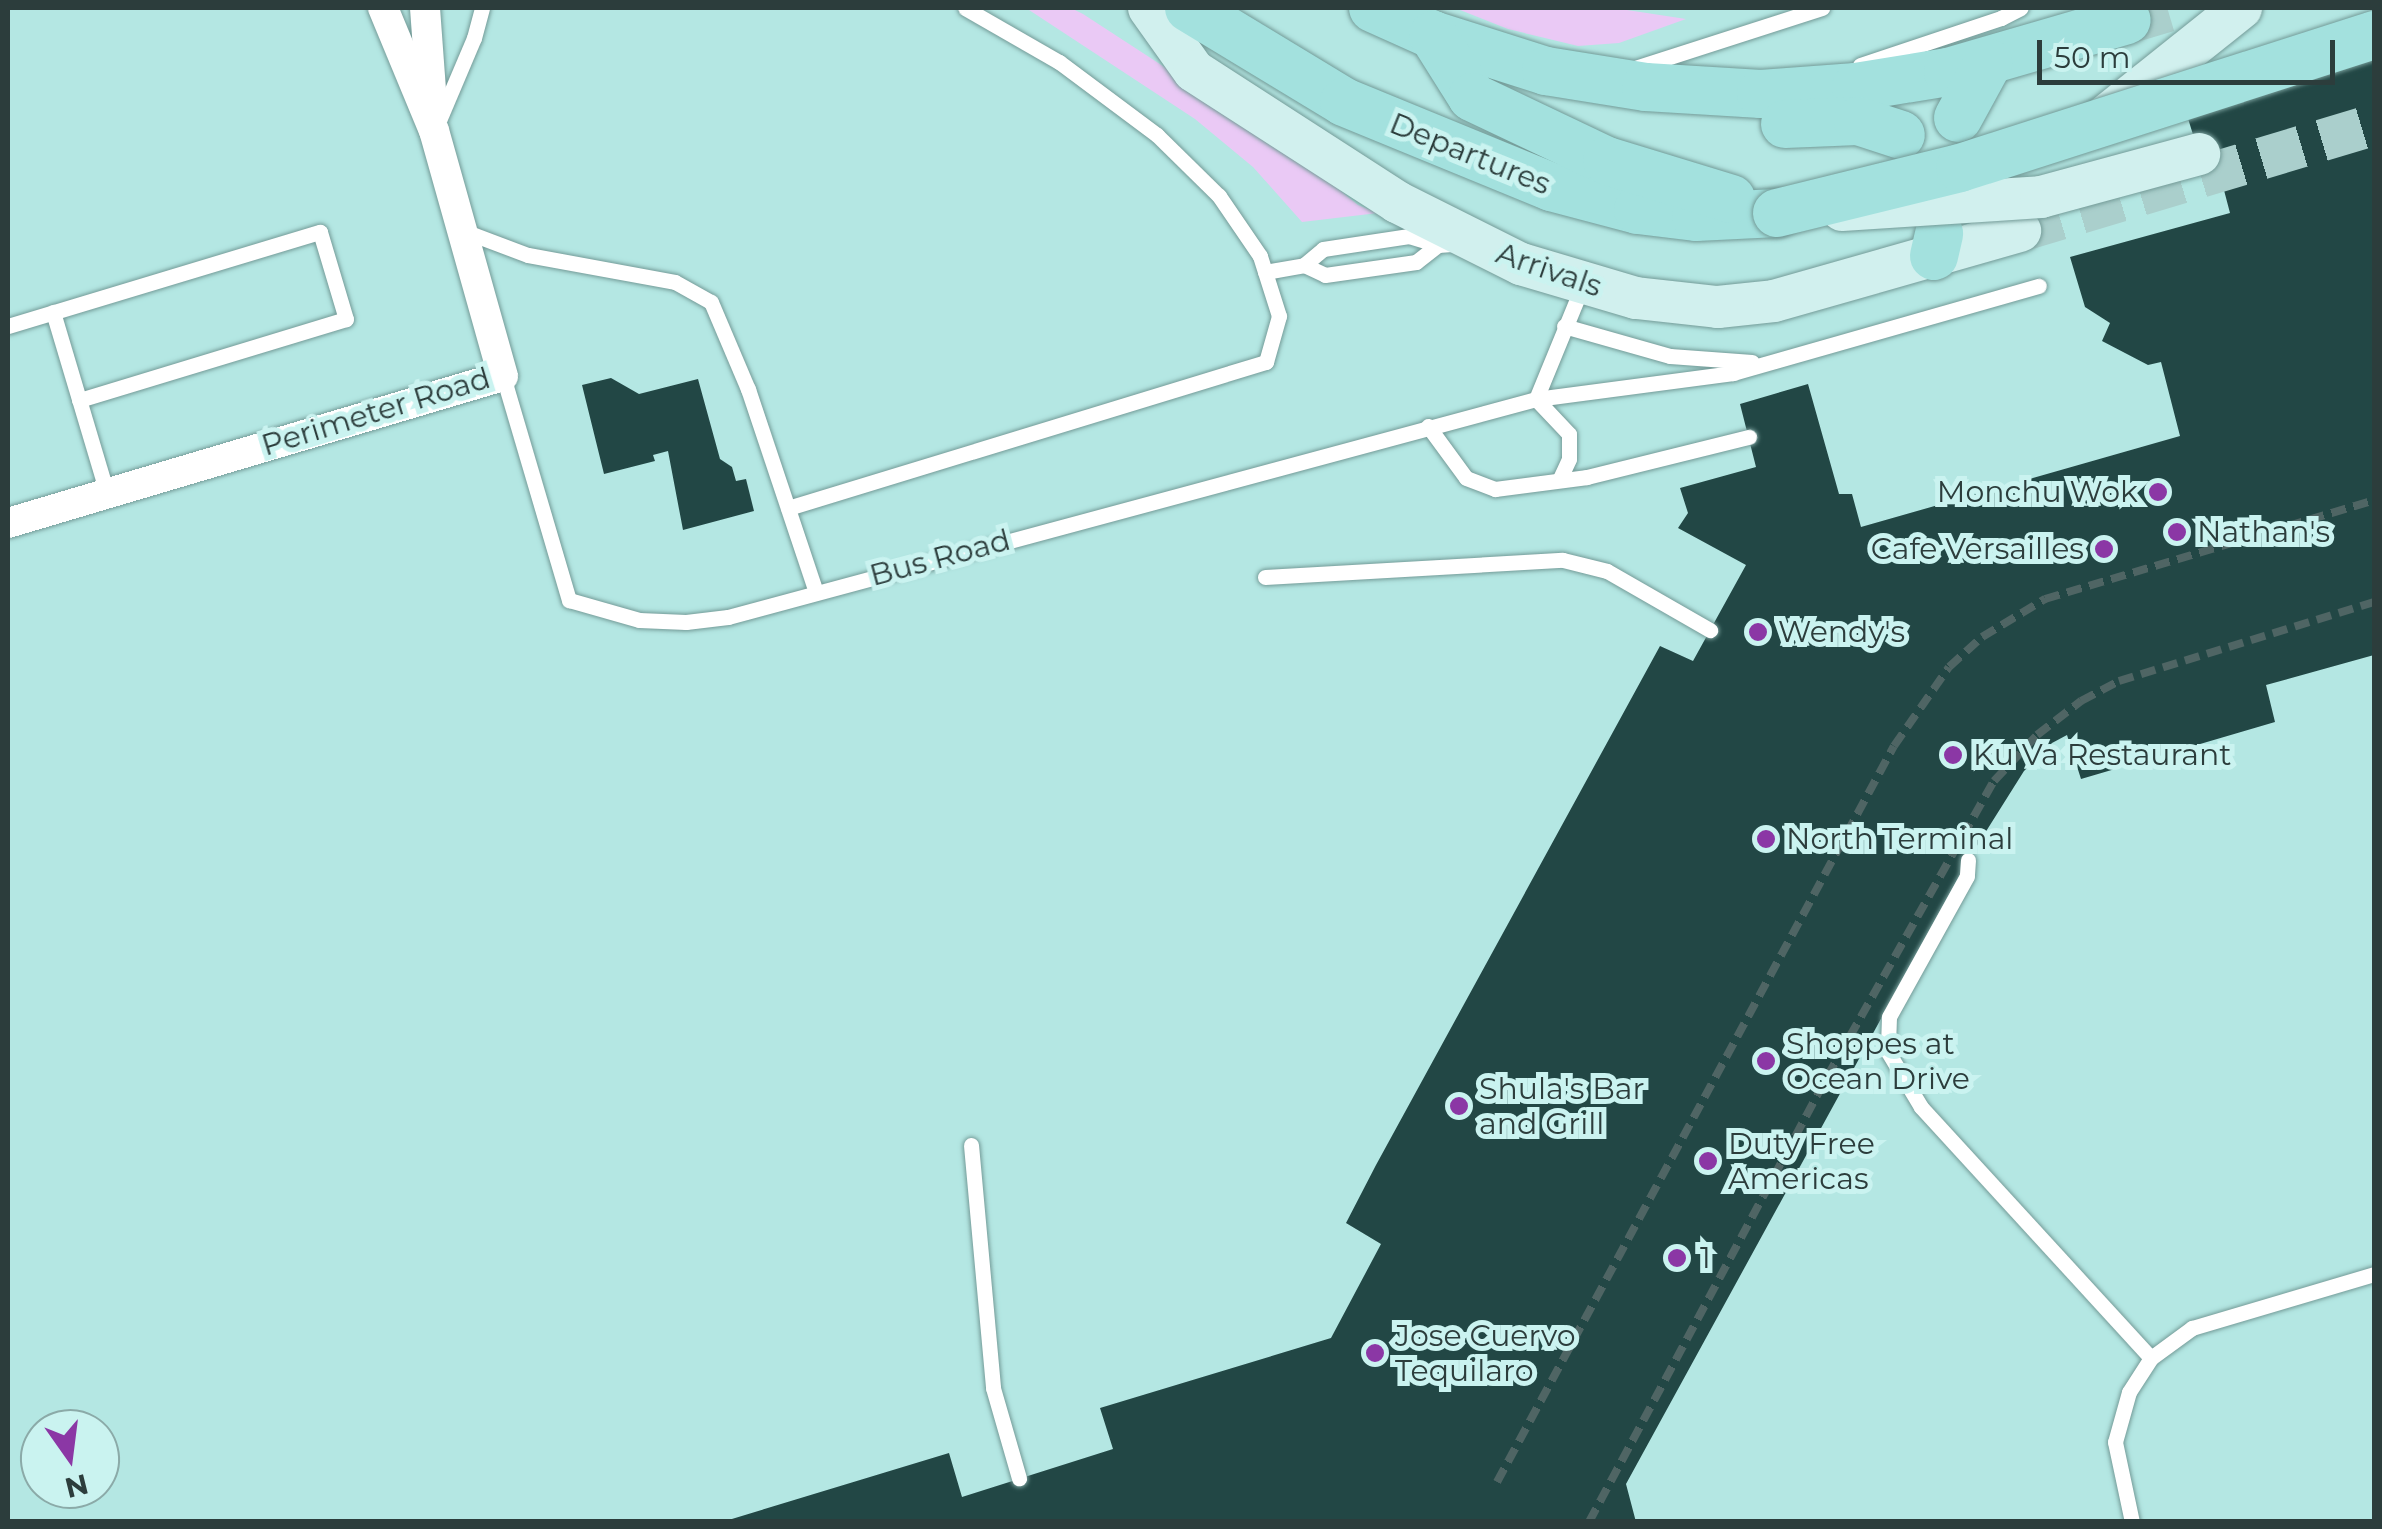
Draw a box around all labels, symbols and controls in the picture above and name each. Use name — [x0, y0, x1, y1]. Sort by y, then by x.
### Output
scale bar — [2042, 20, 2340, 82]
text: 50 m — [2054, 39, 2131, 76]
street label: Departures — [1384, 105, 1556, 203]
street label: Arrivals — [1491, 235, 1607, 305]
street label: Perimeter Road — [257, 360, 495, 464]
place label: Monchu Wok — [1937, 474, 2138, 510]
marker: Monchu Wok — [2147, 481, 2169, 503]
place label: Nathan's — [2197, 514, 2330, 550]
marker: Nathan's — [2166, 521, 2188, 543]
street label: Bus Road — [866, 522, 1014, 594]
place label: Cafe Versailles — [1871, 531, 2084, 567]
marker: Cafe Versailles — [2093, 538, 2115, 560]
place label: Wendy's — [1778, 614, 1905, 650]
marker: Wendy's — [1747, 621, 1769, 643]
place label: Ku Va Restaurant — [1973, 737, 2231, 773]
marker: Ku Va Restaurant — [1942, 744, 1964, 766]
place label: North Terminal — [1786, 821, 2013, 857]
marker: North Terminal — [1755, 828, 1777, 850]
place label: Shoppes at Ocean Drive — [1786, 1026, 1970, 1096]
marker: Shoppes at Ocean Drive — [1755, 1050, 1777, 1072]
place label: Shula's Bar and Grill — [1479, 1071, 1645, 1142]
marker: Shula's Bar and Grill — [1448, 1095, 1470, 1117]
place label: Duty Free Americas — [1728, 1126, 1875, 1196]
marker: Duty Free Americas — [1697, 1150, 1719, 1172]
place label: 1 — [1700, 1240, 1711, 1276]
marker: 1 — [1664, 1245, 1690, 1271]
place label: Jose Cuervo Tequilaro — [1395, 1318, 1576, 1388]
marker: Jose Cuervo Tequilaro — [1364, 1342, 1386, 1364]
north arrow — [20, 1409, 120, 1509]
text: N — [62, 1467, 92, 1505]

